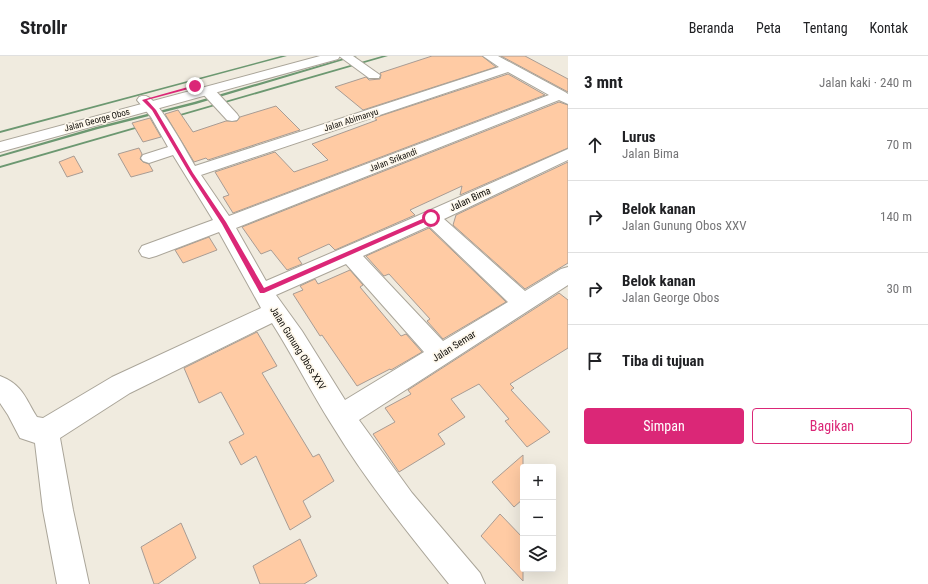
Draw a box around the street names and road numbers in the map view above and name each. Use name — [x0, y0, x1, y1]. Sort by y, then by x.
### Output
street label: Jalan George Obos — [63, 106, 131, 134]
street label: Jalan Abimanyu — [322, 106, 380, 134]
street label: Jalan Srikandi — [368, 146, 418, 174]
street label: Jalan Bima — [448, 185, 492, 213]
street label: Jalan Gunung Obos XXV — [268, 304, 328, 392]
street label: Jalan Semar — [430, 328, 478, 364]

